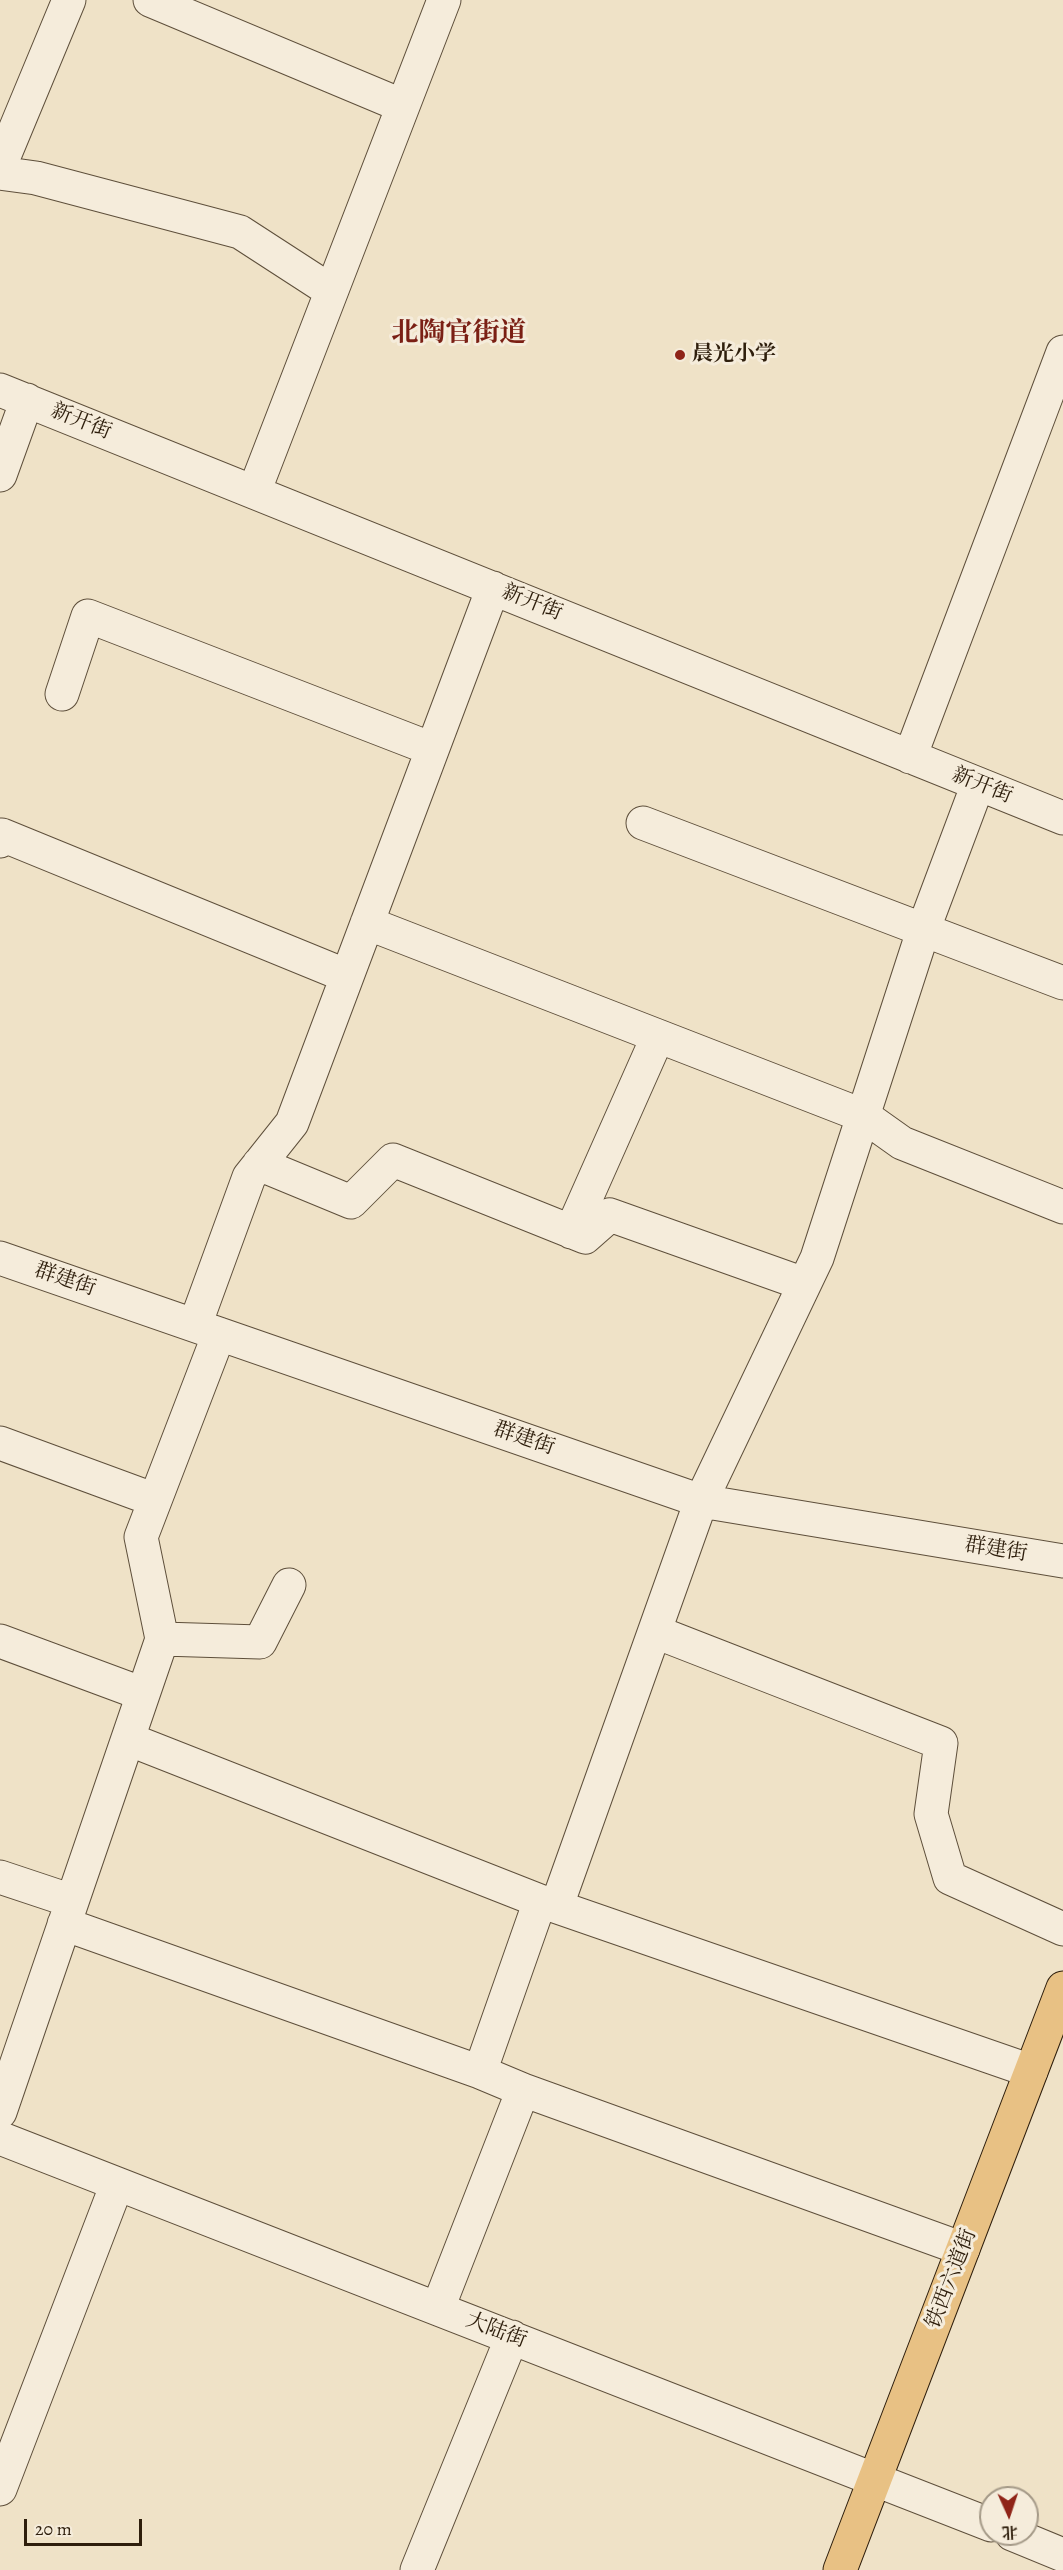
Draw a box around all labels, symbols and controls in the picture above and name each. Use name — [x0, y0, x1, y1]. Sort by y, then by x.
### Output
district label: 北陶官街道 — [392, 318, 526, 350]
place label: 晨光小学 — [692, 342, 776, 368]
marker: 晨光小学 — [673, 348, 687, 362]
street label: 新开街 — [47, 399, 115, 445]
street label: 新开街 — [498, 580, 566, 626]
street label: 新开街 — [948, 763, 1016, 809]
street label: 群建街 — [31, 1258, 99, 1302]
street label: 群建街 — [490, 1417, 558, 1461]
street label: 群建街 — [963, 1533, 1029, 1567]
street label: 铁西六道街 — [921, 2225, 983, 2333]
street label: 大陆街 — [462, 2308, 530, 2354]
north arrow — [979, 2486, 1039, 2546]
scale bar — [27, 2507, 146, 2545]
text: 20 m — [35, 2517, 72, 2541]
text: 北 — [1001, 2521, 1018, 2543]

